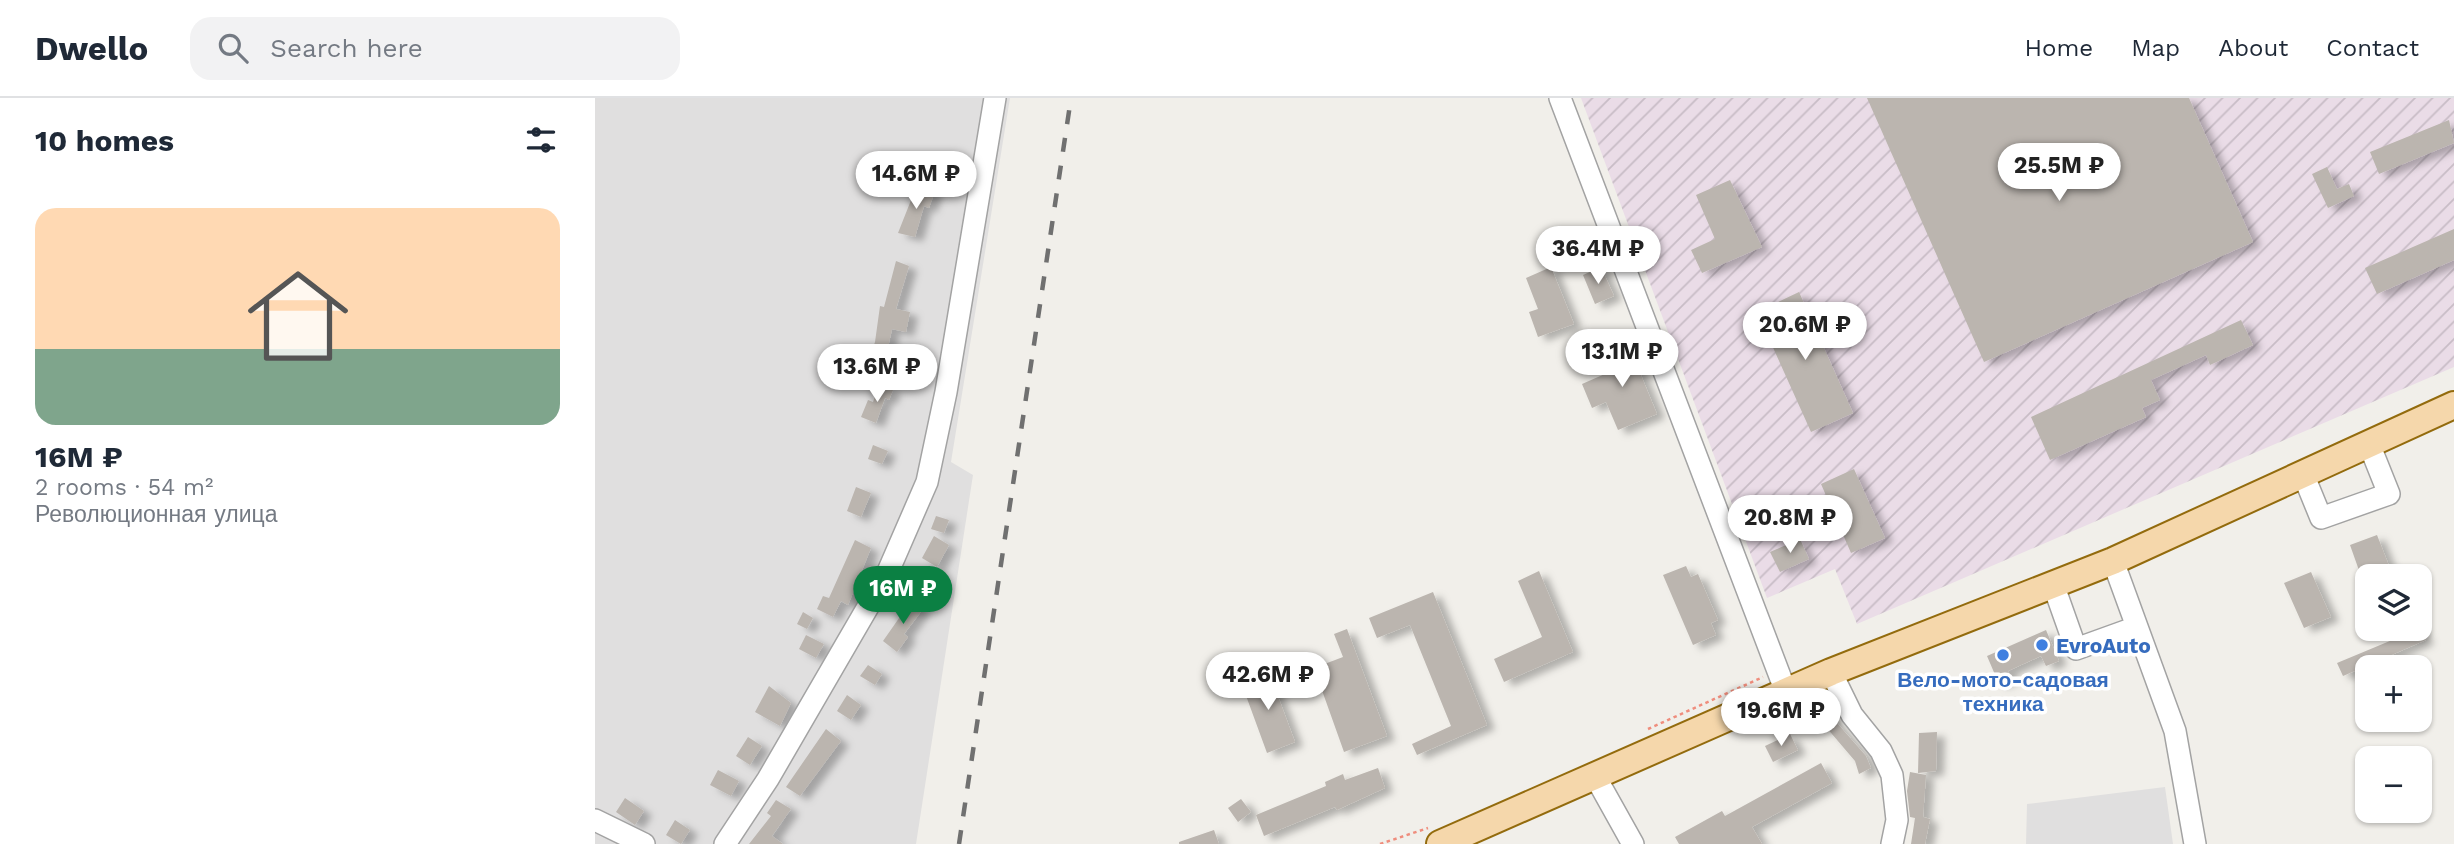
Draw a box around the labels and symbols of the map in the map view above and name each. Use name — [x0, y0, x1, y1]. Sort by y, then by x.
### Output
pin: 25.5M ₽ — [1994, 144, 2124, 203]
pin: 14.6M ₽ — [851, 152, 981, 211]
pin: 36.4M ₽ — [1533, 226, 1663, 286]
pin: 20.6M ₽ — [1740, 302, 1870, 362]
pin: 13.1M ₽ — [1557, 330, 1687, 389]
pin: 13.6M ₽ — [812, 344, 942, 404]
pin: 20.8M ₽ — [1725, 496, 1855, 555]
pin: 16M ₽ — [854, 566, 952, 626]
place label: EvroAuto — [2056, 633, 2151, 658]
marker: EvroAuto — [2034, 637, 2050, 653]
marker: Вело-мото-садовая техника — [1995, 647, 2011, 663]
pin: 42.6M ₽ — [1203, 652, 1333, 712]
place label: Вело-мото-садовая техника — [1897, 667, 2109, 716]
pin: 19.6M ₽ — [1716, 688, 1846, 748]

